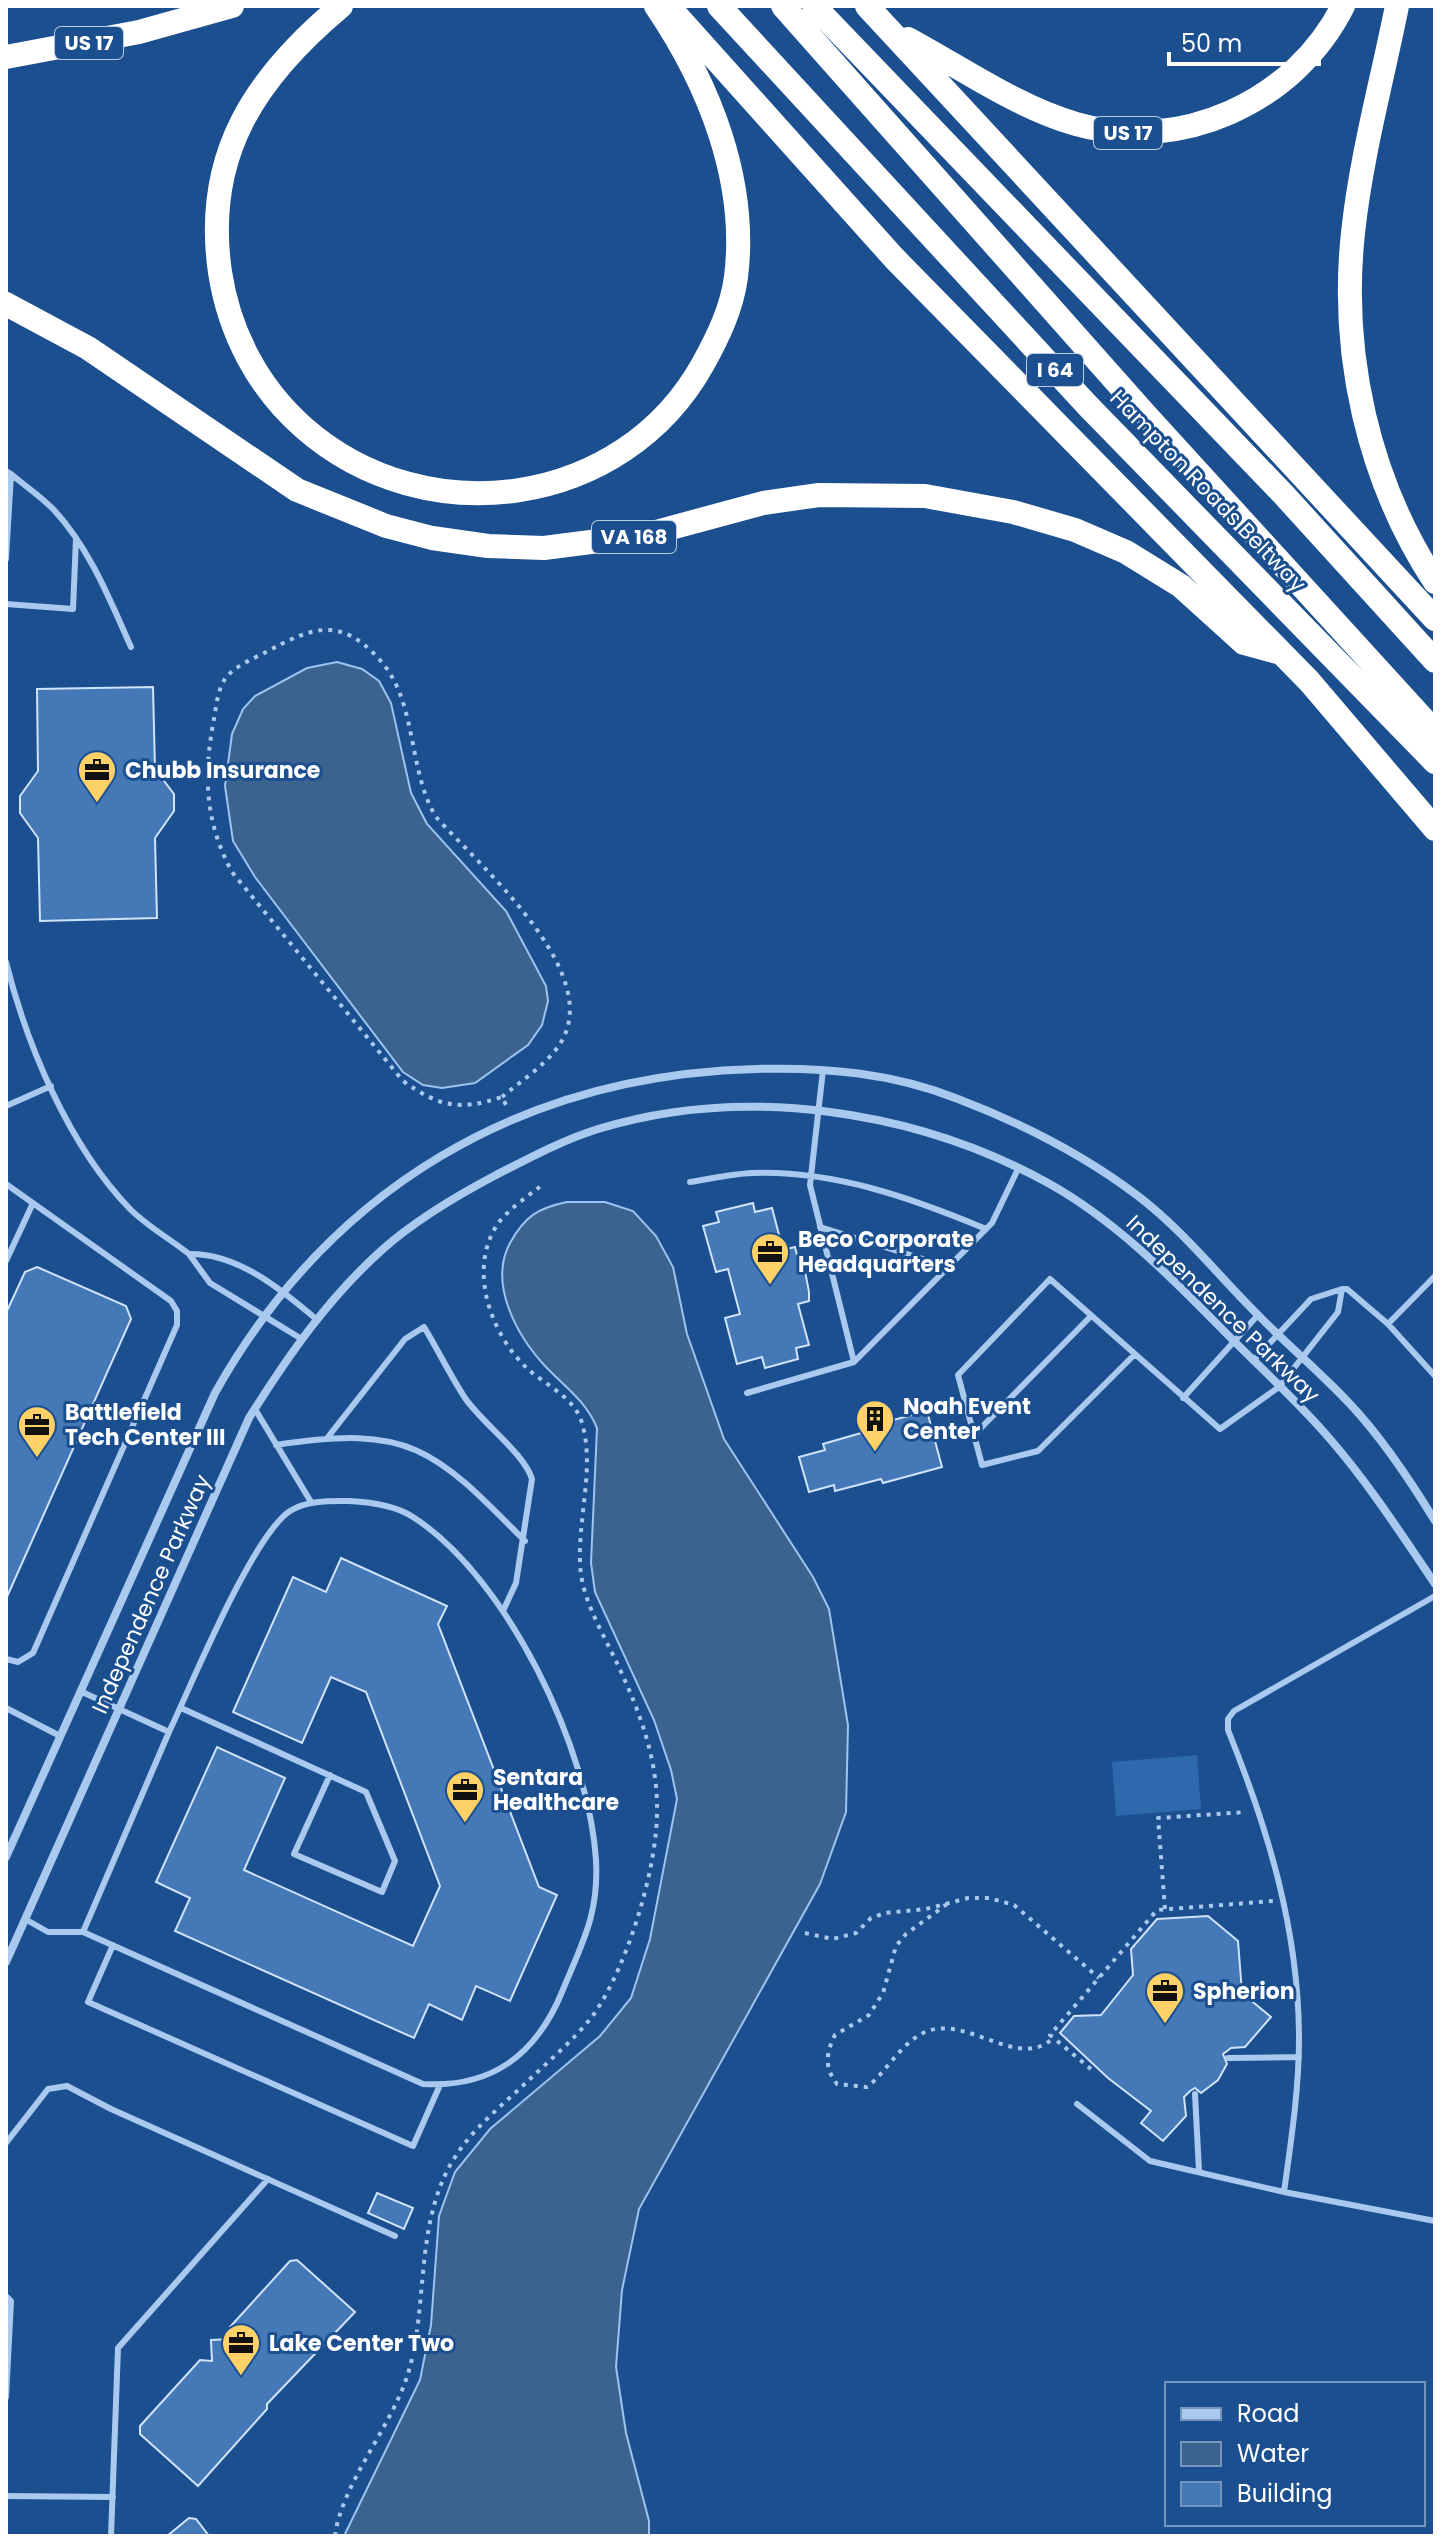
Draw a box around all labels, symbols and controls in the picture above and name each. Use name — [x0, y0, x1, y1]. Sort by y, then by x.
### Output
scale bar — [1169, 16, 1319, 66]
road number: US 17 — [55, 27, 123, 59]
text: 50 m — [1181, 27, 1242, 60]
road number: US 17 — [1094, 117, 1162, 149]
road number: I 64 — [1027, 354, 1083, 386]
street label: Hampton Roads Beltway — [1103, 383, 1313, 599]
road number: VA 168 — [592, 521, 676, 553]
office icon: Chubb Insurance — [76, 749, 118, 804]
place label: Chubb Insurance — [125, 755, 320, 786]
street label: Independence Parkway — [1119, 1208, 1327, 1410]
place label: Beco Corporate Headquarters — [798, 1224, 974, 1280]
office icon: Beco Corporate Headquarters — [749, 1231, 791, 1286]
place label: Noah Event Center — [903, 1391, 1031, 1447]
place label: Battlefield Tech Center III — [65, 1397, 226, 1453]
building icon: Noah Event Center — [854, 1398, 896, 1453]
office icon: Battlefield Tech Center III — [16, 1404, 58, 1459]
street label: Independence Parkway — [84, 1469, 218, 1718]
place label: Sentara Healthcare — [493, 1762, 619, 1818]
office icon: Sentara Healthcare — [444, 1769, 486, 1824]
office icon: Spherion — [1144, 1970, 1186, 2025]
place label: Spherion — [1193, 1976, 1295, 2007]
office icon: Lake Center Two — [220, 2322, 262, 2377]
place label: Lake Center Two — [269, 2328, 454, 2359]
legend — [1165, 2382, 1425, 2526]
text: Road — [1237, 2397, 1299, 2430]
text: Water — [1237, 2437, 1309, 2470]
text: Building — [1237, 2477, 1333, 2510]

